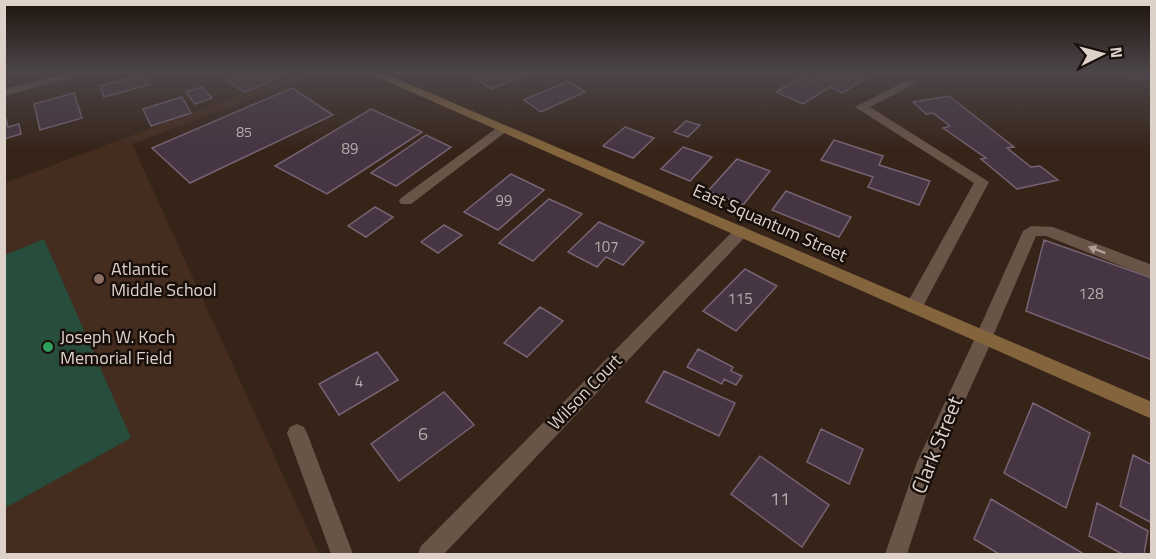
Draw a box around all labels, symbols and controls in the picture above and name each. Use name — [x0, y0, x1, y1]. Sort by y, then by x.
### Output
north arrow — [1072, 24, 1132, 84]
text: N — [1104, 46, 1129, 59]
house number: 85 — [236, 121, 252, 142]
house number: 89 — [342, 137, 358, 160]
street label: East Squantum Street — [689, 176, 852, 269]
house number: 99 — [496, 189, 512, 212]
house number: 107 — [593, 235, 619, 258]
one-way arrow — [1088, 245, 1106, 255]
place label: Atlantic Middle School — [111, 255, 217, 303]
marker: Atlantic Middle School — [92, 272, 106, 286]
house number: 128 — [1078, 282, 1104, 305]
house number: 115 — [727, 287, 753, 310]
place label: Joseph W. Koch Memorial Field — [60, 323, 175, 371]
marker: Joseph W. Koch Memorial Field — [41, 340, 55, 354]
street label: Wilson Court — [541, 347, 628, 436]
house number: 4 — [355, 370, 363, 393]
street label: Clark Street — [902, 390, 970, 498]
house number: 6 — [418, 420, 428, 447]
house number: 11 — [770, 485, 790, 512]

